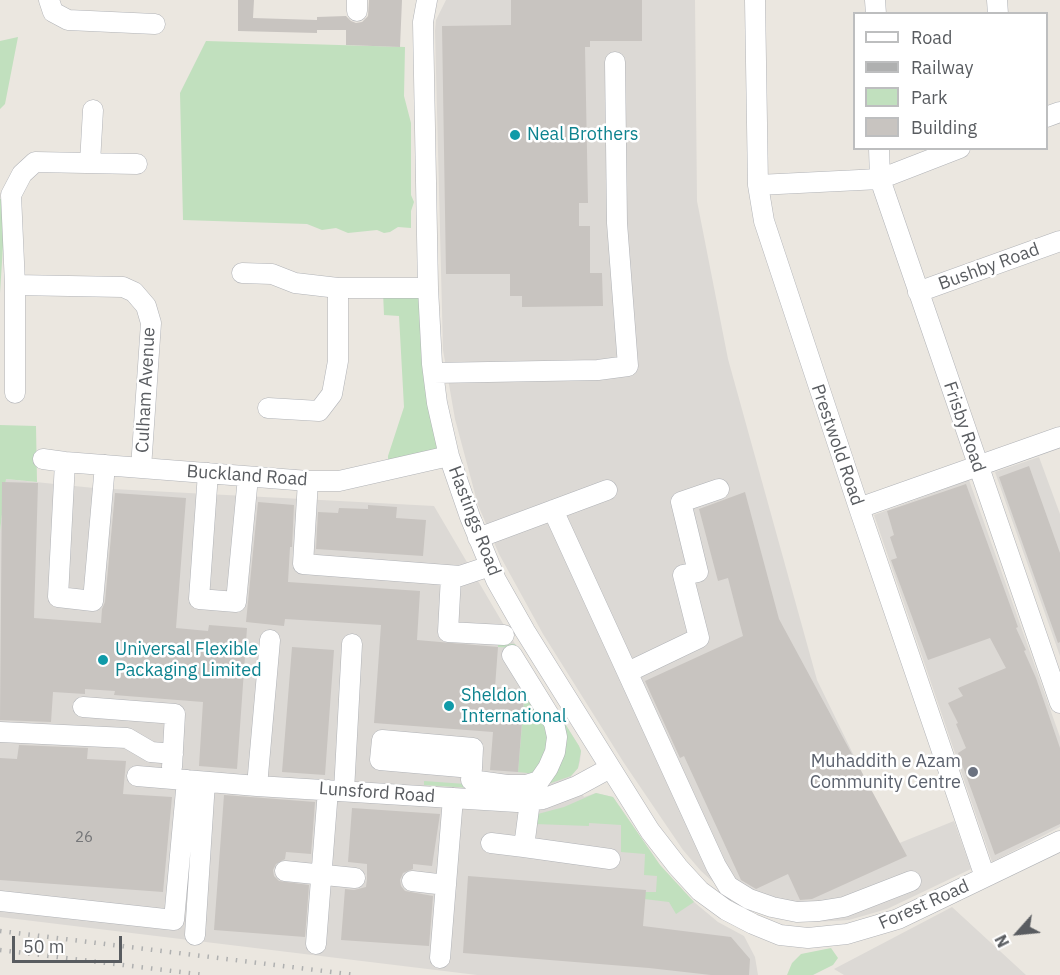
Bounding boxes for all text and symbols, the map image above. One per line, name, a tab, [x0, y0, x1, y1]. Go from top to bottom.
legend	[853, 12, 1048, 150]
text: Road	[911, 26, 952, 49]
text: Railway	[911, 56, 973, 79]
text: Park	[911, 86, 947, 109]
text: Building	[911, 116, 977, 139]
place label: Neal Brothers	[527, 124, 639, 146]
marker: Neal Brothers	[508, 128, 522, 142]
street label: Bushby Road	[936, 239, 1042, 295]
street label: Culham Avenue	[132, 326, 160, 454]
street label: Frisby Road	[938, 379, 990, 475]
street label: Prestwold Road	[806, 382, 868, 508]
street label: Buckland Road	[186, 461, 308, 491]
street label: Hastings Road	[443, 463, 505, 579]
place label: Universal Flexible Packaging Limited	[115, 639, 262, 682]
marker: Universal Flexible Packaging Limited	[96, 653, 110, 667]
place label: Sheldon International	[461, 685, 567, 728]
marker: Sheldon International	[442, 699, 456, 713]
place label: Muhaddith e Azam Community Centre	[810, 751, 961, 794]
marker: Muhaddith e Azam Community Centre	[966, 765, 980, 779]
street label: Lunsford Road	[318, 778, 436, 808]
house number: 26	[75, 829, 93, 847]
street label: Forest Road	[875, 875, 973, 935]
north arrow	[988, 903, 1048, 963]
scale bar	[15, 924, 124, 962]
text: N	[990, 931, 1014, 951]
text: 50 m	[23, 935, 65, 958]

